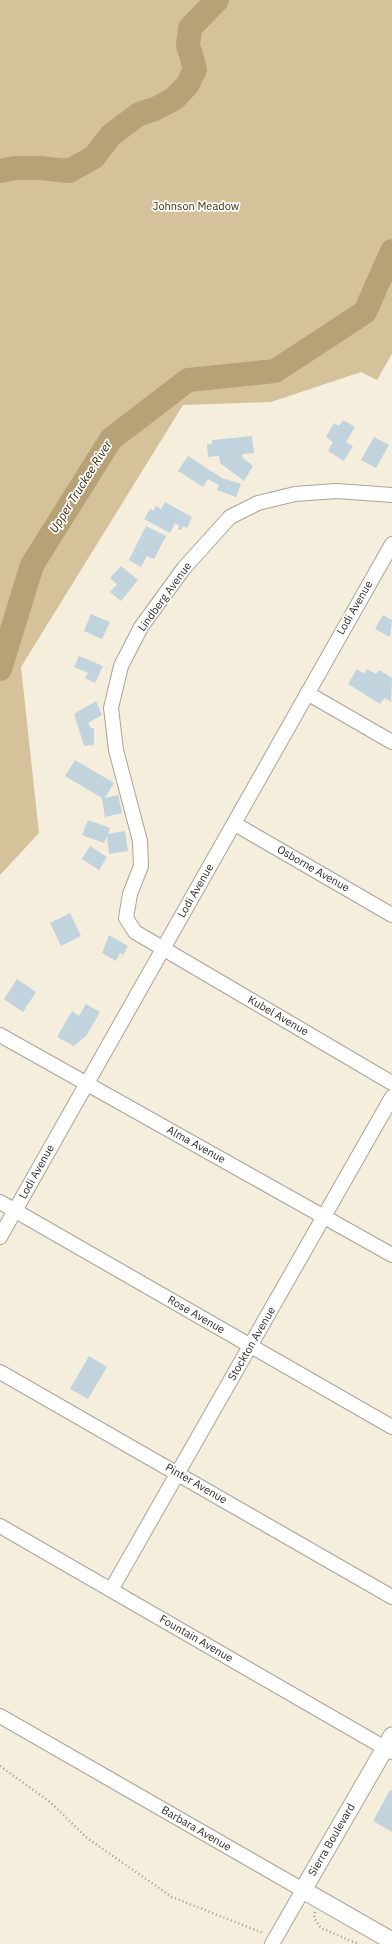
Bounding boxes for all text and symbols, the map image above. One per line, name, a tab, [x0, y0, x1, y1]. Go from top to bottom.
park label: Johnson Meadow	[153, 200, 239, 214]
water label: Upper Truckee River	[47, 438, 115, 536]
street label: Lindberg Avenue	[135, 560, 195, 634]
street label: Lodi Avenue	[334, 579, 376, 637]
street label: Osborne Avenue	[274, 843, 352, 895]
street label: Lodi Avenue	[175, 862, 217, 920]
street label: Kubel Avenue	[245, 993, 311, 1039]
street label: Alma Avenue	[164, 1124, 228, 1166]
street label: Lodi Avenue	[17, 1143, 57, 1201]
street label: Rose Avenue	[165, 1293, 227, 1337]
street label: Stockton Avenue	[225, 1305, 279, 1383]
street label: Pinter Avenue	[163, 1461, 229, 1507]
street label: Fountain Avenue	[157, 1613, 235, 1665]
street label: Sierra Boulevard	[306, 1801, 358, 1879]
street label: Barbara Avenue	[159, 1804, 233, 1854]

